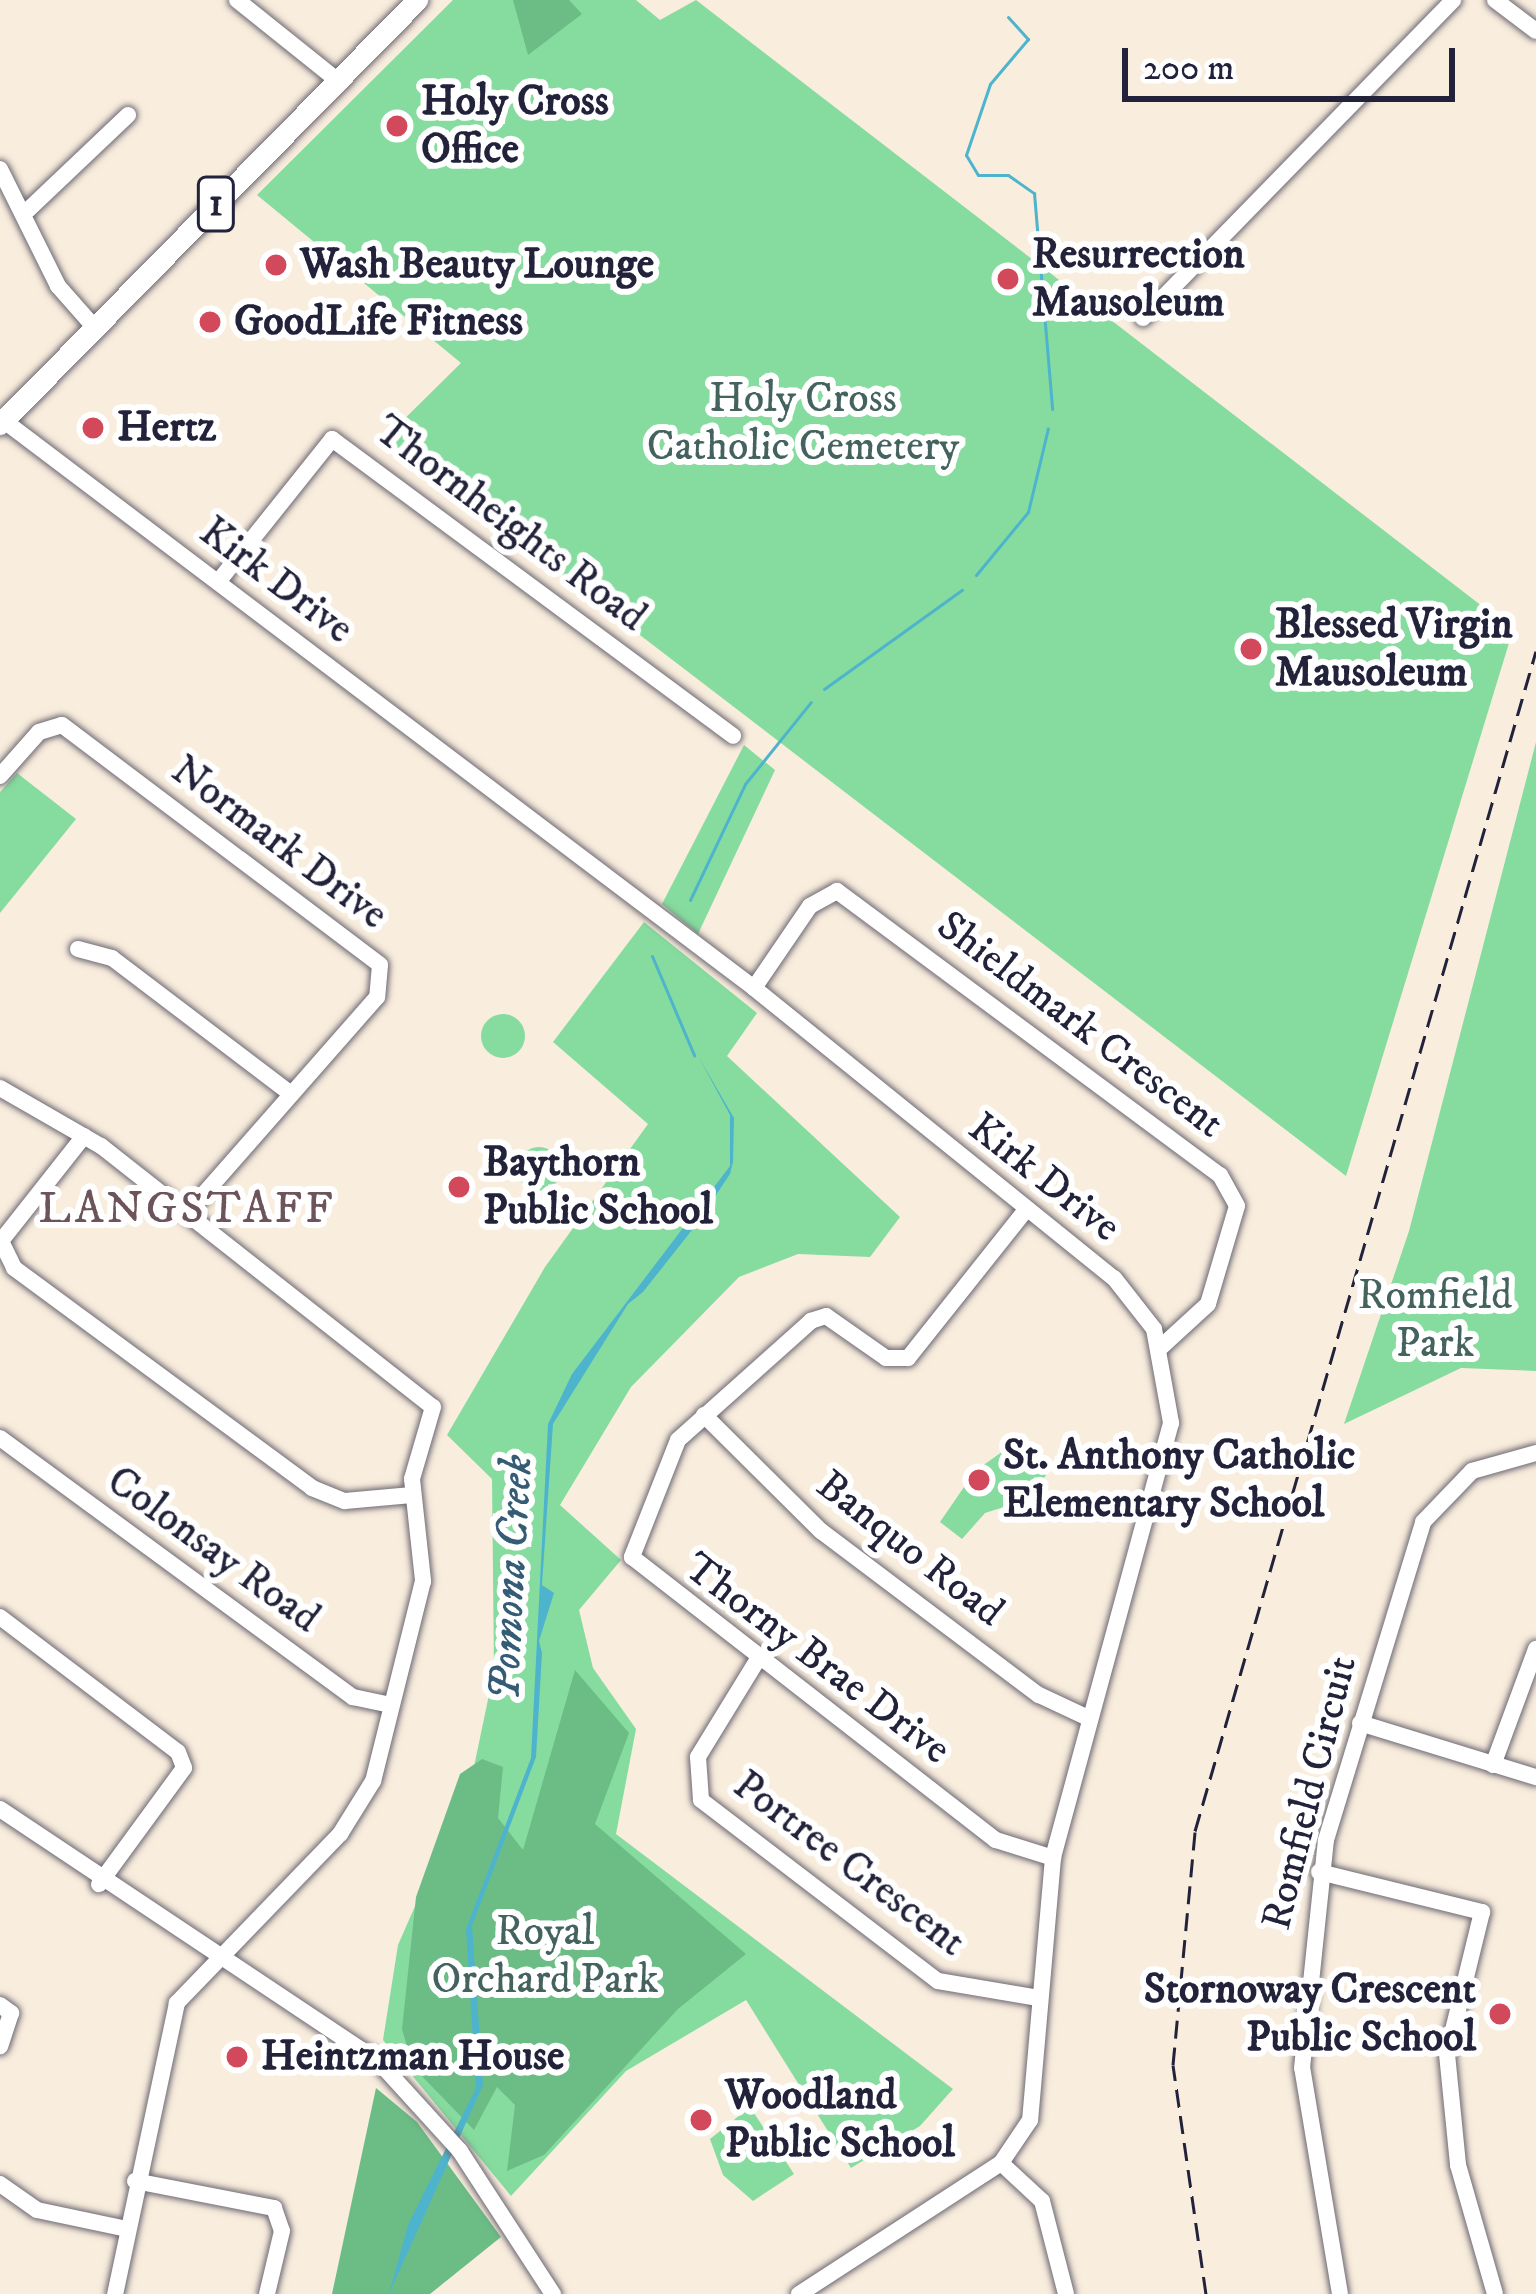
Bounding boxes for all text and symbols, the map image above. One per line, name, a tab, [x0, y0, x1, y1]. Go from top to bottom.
scale bar	[1128, 24, 1461, 98]
text: 200 m	[1143, 46, 1234, 91]
place label: Holy Cross Office	[421, 77, 609, 176]
marker: Holy Cross Office	[384, 113, 410, 139]
road number: 1	[195, 171, 237, 237]
place label: Resurrection Mausoleum	[1032, 230, 1245, 328]
place label: Wash Beauty Lounge	[300, 240, 654, 290]
marker: Wash Beauty Lounge	[263, 252, 289, 278]
marker: Resurrection Mausoleum	[995, 266, 1021, 292]
place label: GoodLife Fitness	[234, 297, 523, 347]
marker: GoodLife Fitness	[197, 309, 223, 335]
park label: Holy Cross Catholic Cemetery	[647, 374, 959, 472]
place label: Hertz	[117, 403, 216, 453]
street label: Thornheights Road	[364, 405, 656, 643]
marker: Hertz	[80, 415, 106, 441]
street label: Kirk Drive	[189, 507, 363, 655]
place label: Blessed Virgin Mausoleum	[1275, 600, 1513, 698]
marker: Blessed Virgin Mausoleum	[1238, 636, 1264, 662]
street label: Normark Drive	[161, 745, 397, 941]
street label: Shieldmark Crescent	[927, 901, 1233, 1149]
street label: Kirk Drive	[958, 1103, 1130, 1253]
place label: Baythorn Public School	[483, 1138, 713, 1236]
marker: Baythorn Public School	[446, 1174, 472, 1200]
district label: LANGSTAFF	[39, 1183, 335, 1237]
park label: Romfield Park	[1358, 1271, 1512, 1370]
place label: St. Anthony Catholic Elementary School	[1003, 1431, 1355, 1530]
water label: Pomona Creek	[479, 1454, 545, 1702]
street label: Colonsay Road	[97, 1456, 329, 1644]
street label: Banquo Road	[806, 1460, 1014, 1638]
marker: St. Anthony Catholic Elementary School	[966, 1467, 992, 1493]
street label: Thorny Brae Drive	[674, 1543, 960, 1775]
street label: Romfield Circuit	[1252, 1651, 1368, 1935]
street label: Portree Crescent	[723, 1760, 975, 1968]
park label: Royal Orchard Park	[431, 1907, 659, 2006]
place label: Stornoway Crescent Public School	[1144, 1965, 1476, 2064]
marker: Stornoway Crescent Public School	[1487, 2001, 1513, 2027]
place label: Heintzman House	[261, 2032, 564, 2082]
marker: Heintzman House	[224, 2044, 250, 2070]
place label: Woodland Public School	[725, 2071, 955, 2170]
marker: Woodland Public School	[688, 2107, 714, 2133]

